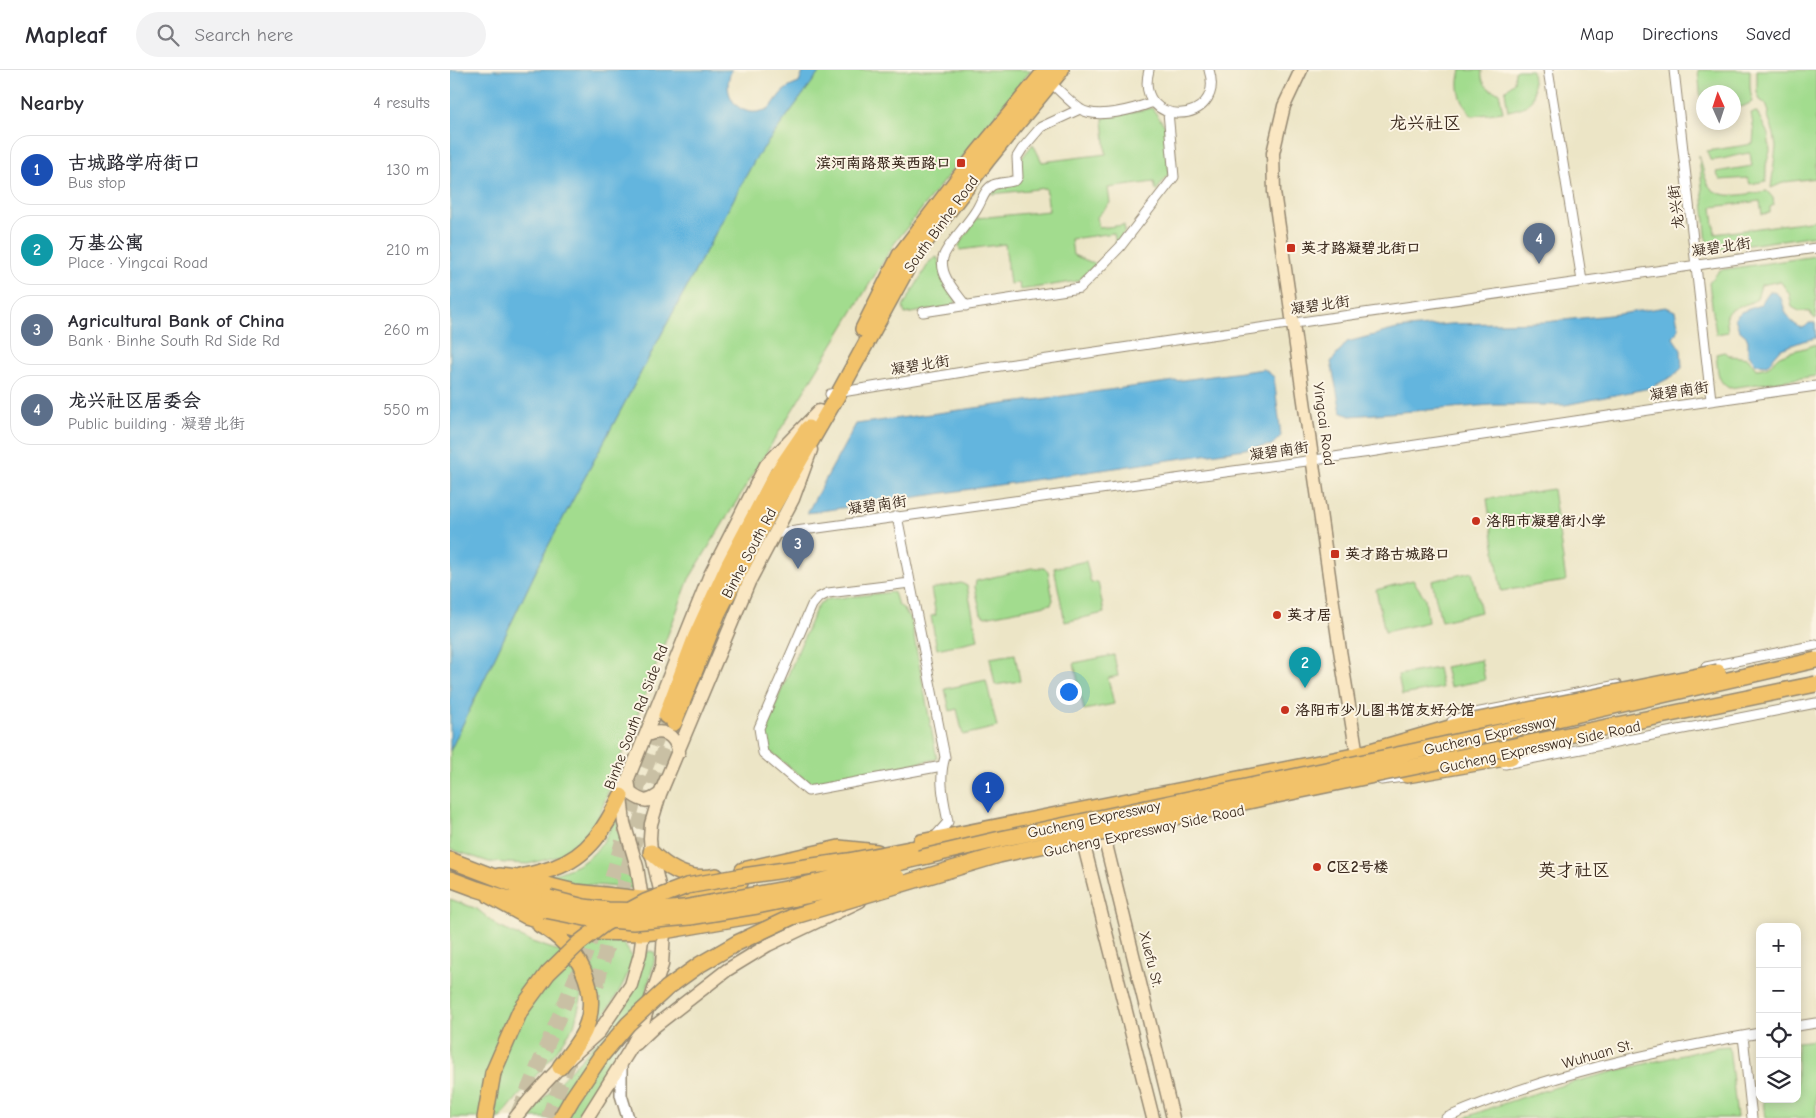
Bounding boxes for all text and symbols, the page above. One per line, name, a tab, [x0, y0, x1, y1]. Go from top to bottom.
search box	[136, 12, 486, 57]
text: Mapleaf	[25, 21, 106, 49]
icon: search	[154, 21, 182, 49]
text: Search here	[194, 24, 293, 46]
text: Map	[1580, 24, 1614, 45]
text: Directions	[1642, 24, 1718, 45]
text: Saved	[1746, 24, 1791, 45]
north arrow	[1696, 85, 1741, 130]
text: Nearby	[20, 91, 84, 115]
text: 4 results	[373, 94, 430, 112]
district label: 龙兴社区	[1389, 113, 1461, 134]
text: 古城路学府街口	[68, 152, 201, 174]
place label: 滨河南路聚英西路口	[816, 154, 951, 172]
marker: 滨河南路聚英西路口	[955, 157, 967, 169]
text: 1	[34, 161, 40, 179]
text: 130 m	[386, 161, 429, 179]
street label: South Binhe Road	[900, 172, 982, 276]
text: Bus stop	[68, 174, 126, 192]
street label: 龙兴街	[1664, 184, 1688, 230]
pin: 4	[1523, 223, 1555, 264]
text: 万基公寓	[68, 232, 144, 254]
street label: 凝碧北街	[1690, 234, 1752, 260]
place label: 英才路凝碧北街口	[1301, 239, 1421, 257]
text: 2	[33, 241, 41, 259]
text: 210 m	[386, 241, 429, 259]
marker: 英才路凝碧北街口	[1285, 242, 1297, 254]
text: Place · Yingcai Road	[68, 254, 208, 272]
street label: 凝碧北街	[1289, 292, 1351, 318]
text: Agricultural Bank of China	[68, 310, 285, 332]
text: 3	[33, 321, 41, 339]
text: 260 m	[384, 321, 429, 339]
text: Bank · Binhe South Rd Side Rd	[68, 332, 280, 350]
street label: 凝碧北街	[889, 351, 951, 379]
street label: 凝碧南街	[1648, 378, 1710, 404]
street label: Yingcai Road	[1309, 381, 1339, 467]
text: 龙兴社区居委会	[68, 390, 201, 412]
text: 4	[33, 401, 41, 419]
text: 550 m	[383, 401, 429, 419]
text: Public building · 凝碧北街	[68, 415, 245, 433]
street label: 凝碧南街	[1248, 438, 1310, 464]
street label: 凝碧南街	[846, 492, 908, 518]
street label: Binhe South Rd	[718, 505, 780, 601]
place label: 洛阳市凝碧街小学	[1486, 512, 1606, 530]
marker: 洛阳市凝碧街小学	[1470, 515, 1482, 527]
pin: 3	[782, 528, 814, 569]
place label: 英才路古城路口	[1345, 545, 1450, 563]
marker: 英才路古城路口	[1329, 548, 1341, 560]
place label: 英才居	[1287, 606, 1332, 624]
marker: 英才居	[1271, 609, 1283, 621]
street label: Binhe South Rd Side Rd	[600, 642, 672, 792]
pin: 2	[1289, 647, 1321, 688]
your location	[1056, 679, 1082, 705]
place label: 洛阳市少儿图书馆友好分馆	[1295, 701, 1475, 719]
marker: 洛阳市少儿图书馆友好分馆	[1279, 704, 1291, 716]
street label: Gucheng Expressway	[1422, 711, 1558, 759]
street label: Gucheng Expressway Side Road	[1438, 717, 1642, 777]
pin: 1	[972, 772, 1004, 813]
street label: Gucheng Expressway	[1026, 796, 1162, 842]
street label: Gucheng Expressway Side Road	[1042, 801, 1246, 861]
place label: C区2号楼	[1327, 858, 1389, 876]
district label: 英才社区	[1538, 860, 1610, 881]
marker: C区2号楼	[1311, 861, 1323, 873]
map controls	[1756, 923, 1801, 1103]
button: +	[1756, 923, 1801, 968]
street label: Xuefu St.	[1135, 929, 1167, 989]
button: −	[1756, 968, 1801, 1013]
button: locate	[1756, 1013, 1801, 1058]
street label: Wuhuan St.	[1560, 1035, 1634, 1073]
button: layers	[1756, 1058, 1801, 1103]

